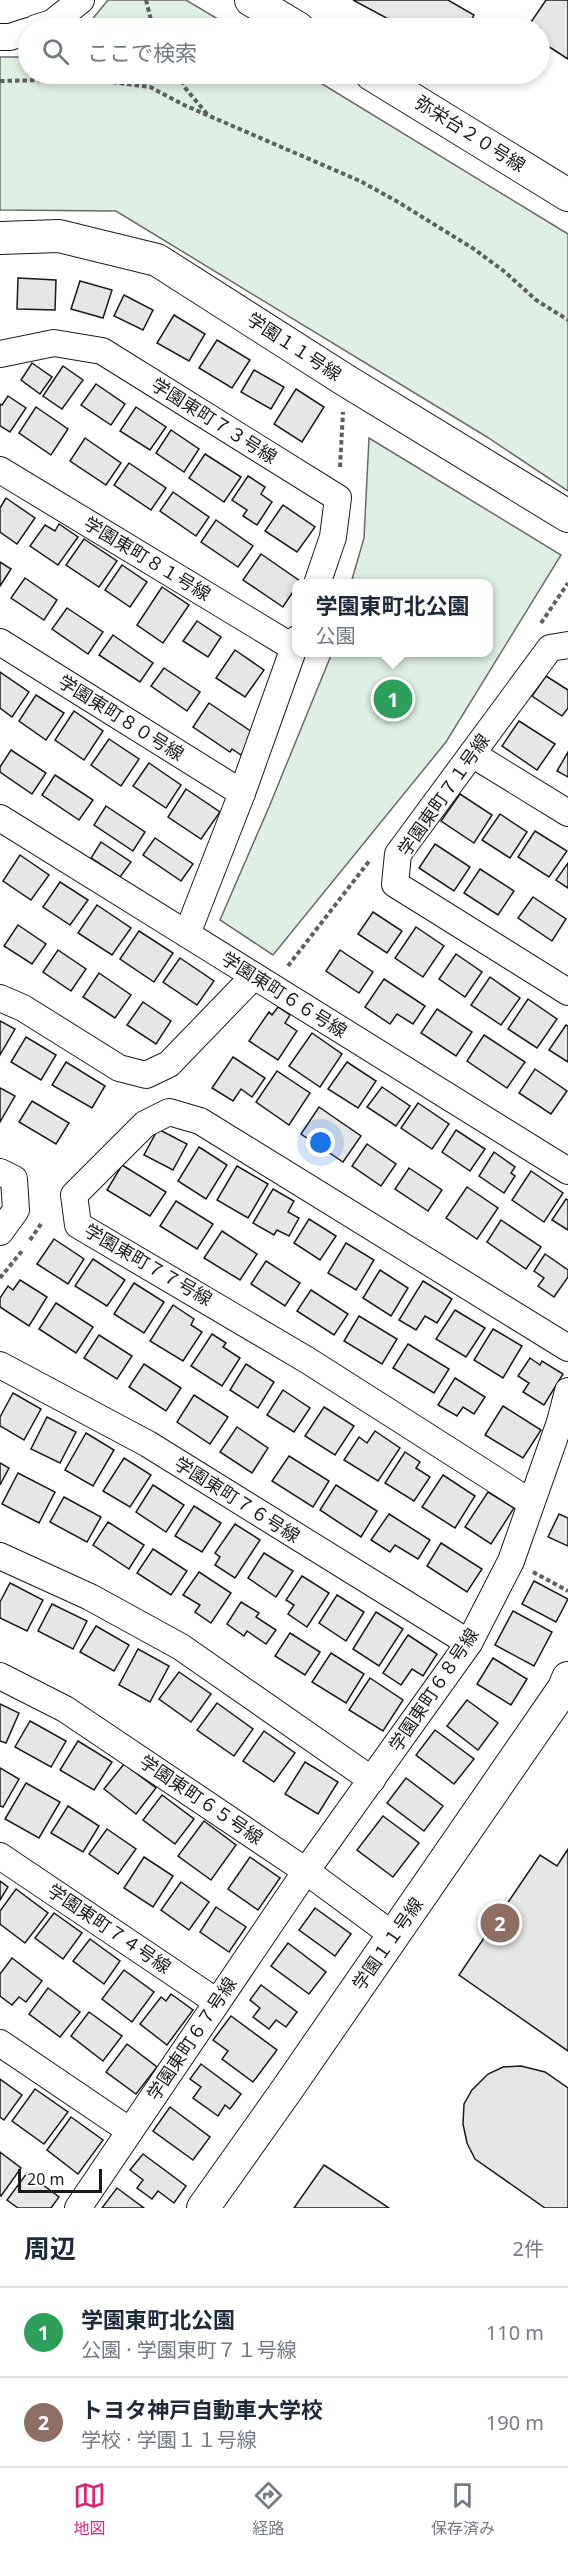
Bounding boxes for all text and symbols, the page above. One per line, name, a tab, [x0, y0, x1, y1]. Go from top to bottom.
search box	[18, 18, 550, 84]
icon: search	[39, 35, 72, 68]
text: ここで検索	[87, 37, 197, 67]
street label: 弥栄台２０号線	[411, 90, 530, 177]
street label: 学園１１号線	[243, 307, 346, 386]
street label: 学園東町７３号線	[147, 372, 282, 468]
street label: 学園東町８１号線	[80, 511, 215, 606]
popup	[292, 579, 493, 657]
text: 学園東町北公園	[315, 590, 470, 620]
text: 公園	[315, 622, 355, 649]
street label: 学園東町８０号線	[54, 669, 189, 765]
pin: 1	[374, 676, 412, 722]
street label: 学園東町７１号線	[392, 729, 494, 860]
street label: 学園東町６６号線	[217, 946, 352, 1042]
your location	[306, 1128, 335, 1157]
street label: 学園東町７７号線	[80, 1218, 217, 1311]
street label: 学園東町７６号線	[170, 1451, 305, 1547]
street label: 学園東町６８号線	[383, 1623, 483, 1756]
street label: 学園東町６５号線	[135, 1749, 268, 1849]
street label: 学園東町７４号線	[43, 1878, 176, 1978]
street label: 学園１１号線	[346, 1892, 428, 1995]
pin: 2	[480, 1900, 520, 1946]
street label: 学園東町６７号線	[141, 1972, 241, 2105]
scale bar	[18, 2166, 102, 2194]
text: 20 m	[27, 2168, 64, 2190]
text: 周辺	[24, 2230, 76, 2266]
text: 2件	[513, 2235, 544, 2262]
text: 学園東町北公園	[81, 2304, 235, 2334]
text: 1	[38, 2319, 49, 2346]
text: 110 m	[486, 2319, 544, 2346]
text: 公園 · 学園東町７１号線	[81, 2336, 297, 2363]
text: トヨタ神戸自動車大学校	[81, 2394, 323, 2424]
text: 2	[38, 2409, 49, 2436]
text: 190 m	[486, 2409, 544, 2436]
text: 学校 · 学園１１号線	[81, 2426, 257, 2453]
tab: 地図	[73, 2479, 106, 2539]
tab: 経路	[252, 2479, 285, 2539]
tab: 保存済み	[431, 2479, 495, 2539]

